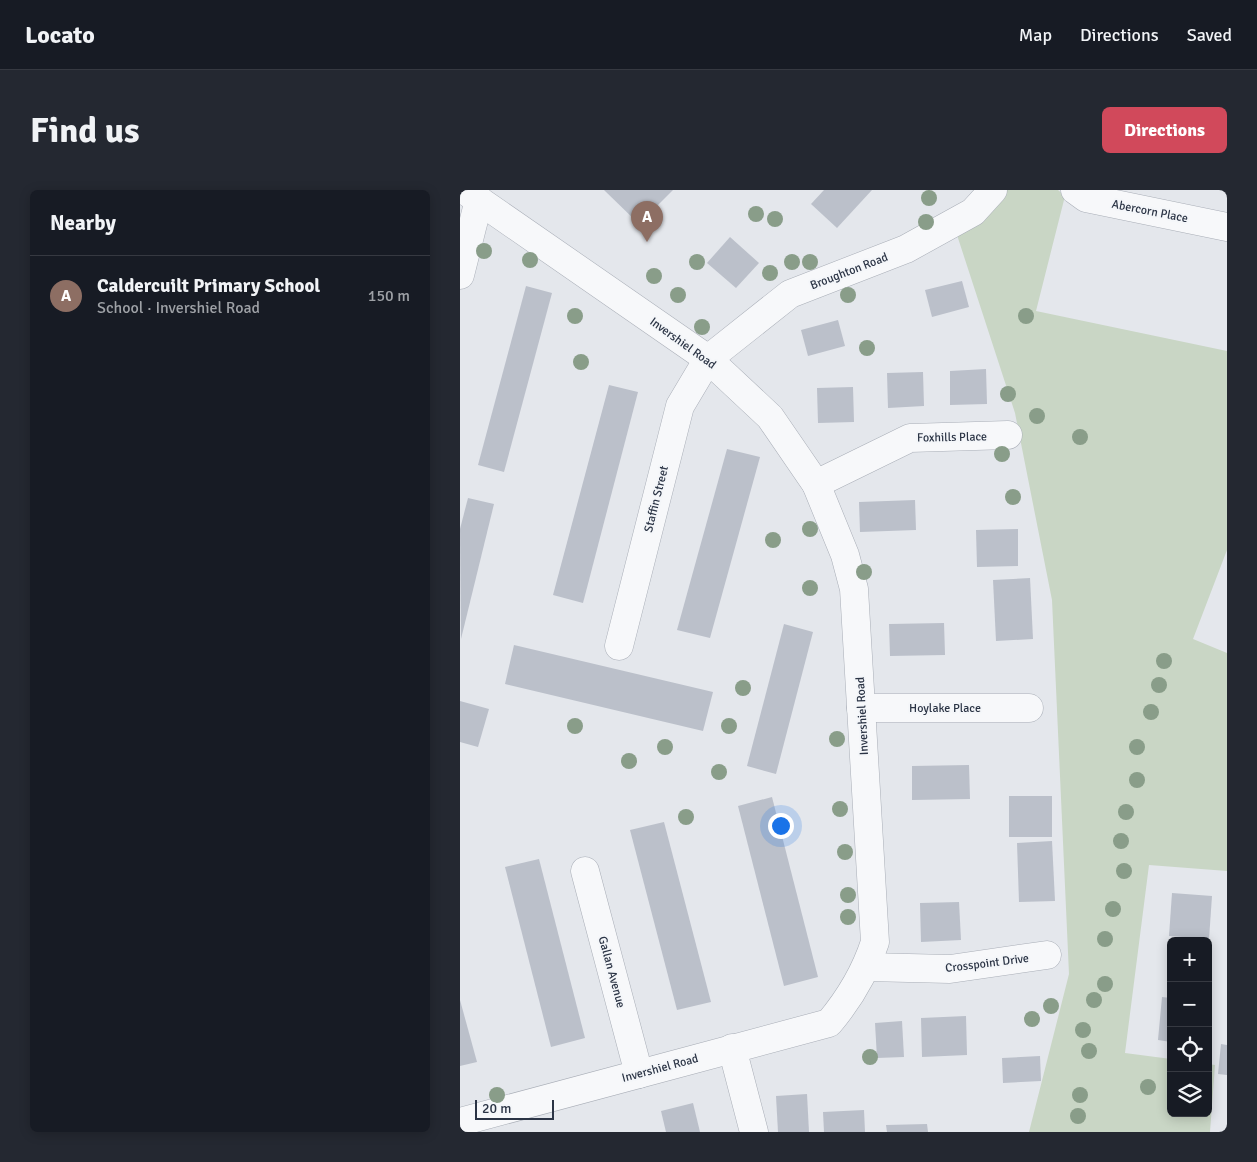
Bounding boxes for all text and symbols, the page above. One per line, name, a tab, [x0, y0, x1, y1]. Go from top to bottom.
text: Locato	[25, 20, 95, 50]
text: Map	[1019, 24, 1052, 46]
text: Directions	[1080, 24, 1159, 46]
text: Saved	[1187, 24, 1232, 46]
button: Directions	[1102, 107, 1227, 153]
text: Find us	[30, 109, 140, 152]
street label: Abercorn Place	[1111, 197, 1189, 226]
pin: A	[631, 201, 663, 242]
text: Nearby	[50, 210, 116, 236]
street label: Broughton Road	[808, 250, 890, 293]
text: Caldercuilt Primary School	[97, 274, 320, 298]
text: A	[61, 286, 71, 306]
text: 150 m	[368, 286, 410, 306]
text: School · Invershiel Road	[97, 298, 260, 318]
street label: Invershiel Road	[647, 314, 719, 373]
street label: Foxhills Place	[917, 429, 987, 446]
street label: Staffin Street	[641, 464, 672, 534]
street label: Invershiel Road	[853, 676, 872, 756]
street label: Hoylake Place	[909, 701, 981, 716]
your location	[768, 813, 794, 839]
street label: Gallan Avenue	[595, 935, 628, 1010]
map controls	[1167, 937, 1212, 1117]
button: +	[1167, 937, 1212, 982]
street label: Crosspoint Drive	[944, 951, 1030, 976]
button: −	[1167, 982, 1212, 1027]
button: locate	[1167, 1027, 1212, 1072]
street label: Invershiel Road	[620, 1051, 700, 1086]
button: layers	[1167, 1072, 1212, 1117]
scale bar	[475, 1097, 554, 1120]
text: 20 m	[482, 1100, 511, 1117]

